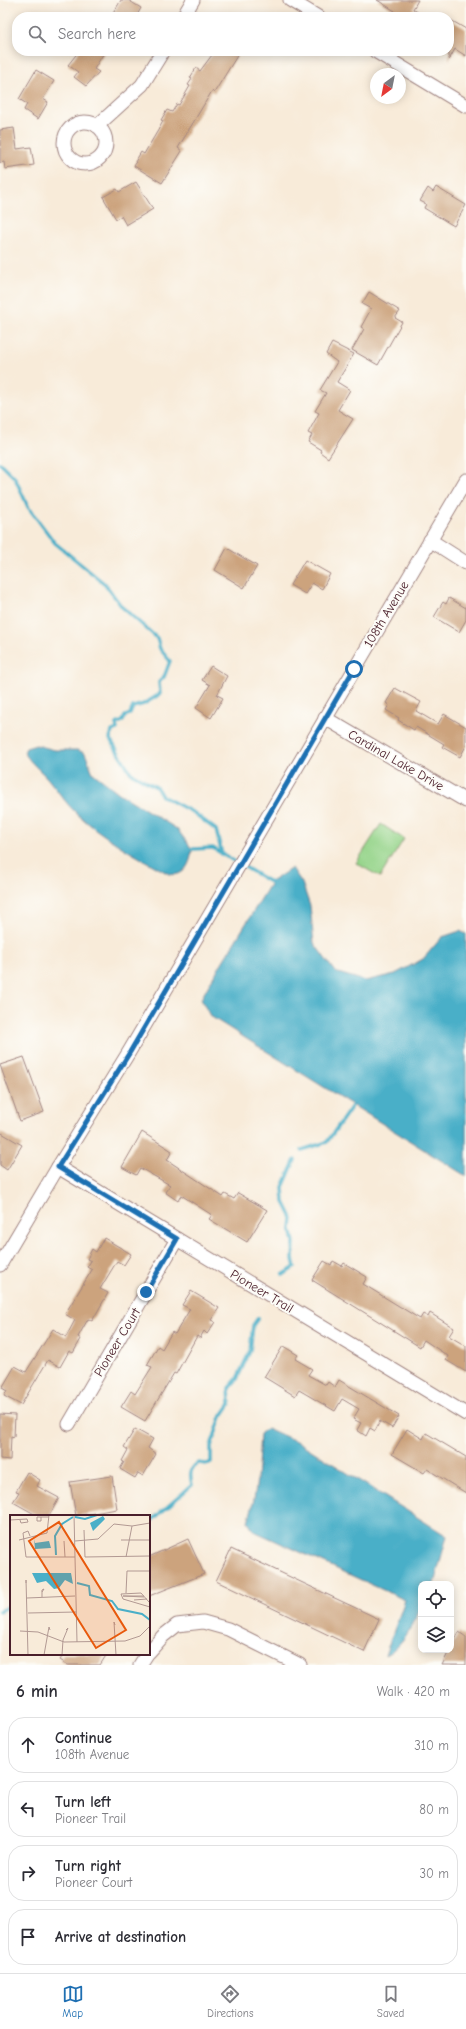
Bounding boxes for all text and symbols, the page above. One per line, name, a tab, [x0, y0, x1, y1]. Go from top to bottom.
search box	[12, 12, 454, 56]
icon: search	[26, 23, 48, 45]
text: Search here	[58, 25, 136, 43]
north arrow	[370, 68, 406, 104]
street label: 108th Avenue	[360, 578, 412, 650]
route start	[345, 660, 363, 678]
street label: Cardinal Lake Drive	[345, 726, 447, 794]
street label: Pioneer Trail	[228, 1266, 296, 1316]
route end	[137, 1283, 155, 1301]
street label: Pioneer Court	[91, 1304, 144, 1379]
inset map	[10, 1515, 150, 1655]
map controls	[418, 1581, 454, 1653]
button: locate	[418, 1581, 454, 1617]
button: layers	[418, 1617, 454, 1653]
text: 6 min	[16, 1682, 58, 1701]
text: Walk · 420 m	[377, 1684, 450, 1699]
text: Continue	[55, 1729, 112, 1747]
icon: ahead	[17, 1734, 39, 1756]
text: 310 m	[414, 1738, 449, 1753]
text: 108th Avenue	[55, 1747, 129, 1762]
text: Turn left	[55, 1793, 111, 1811]
icon: left	[17, 1798, 39, 1820]
text: 80 m	[419, 1802, 449, 1817]
text: Pioneer Trail	[55, 1811, 126, 1826]
text: Turn right	[55, 1857, 121, 1875]
icon: right	[17, 1862, 39, 1884]
text: 30 m	[419, 1866, 449, 1881]
text: Pioneer Court	[55, 1875, 132, 1890]
icon: arrive	[17, 1926, 39, 1948]
text: Arrive at destination	[55, 1928, 186, 1946]
tab: Map	[62, 1983, 84, 2020]
tab: Directions	[207, 1983, 254, 2020]
tab: Saved	[377, 1983, 404, 2020]

